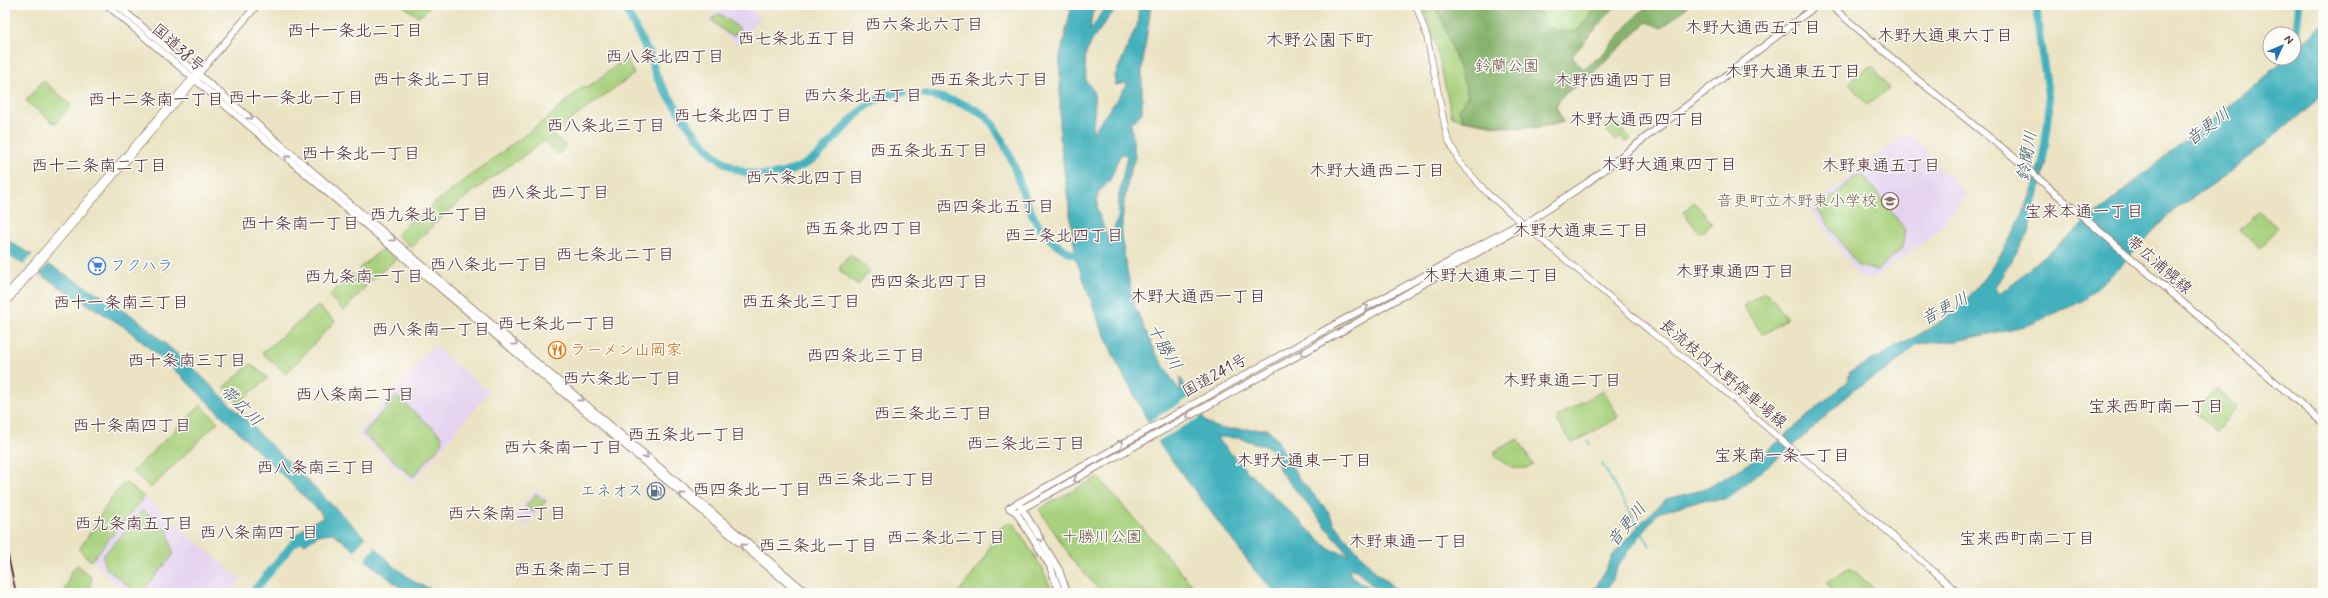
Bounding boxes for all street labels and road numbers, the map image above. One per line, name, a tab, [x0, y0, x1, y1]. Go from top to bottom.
street label: 国道38号	[147, 19, 209, 77]
street label: 帯広浦幌線	[2122, 231, 2196, 299]
street label: 長流枝内木野停車場線	[1655, 315, 1791, 433]
street label: 国道241号	[1179, 349, 1251, 403]

